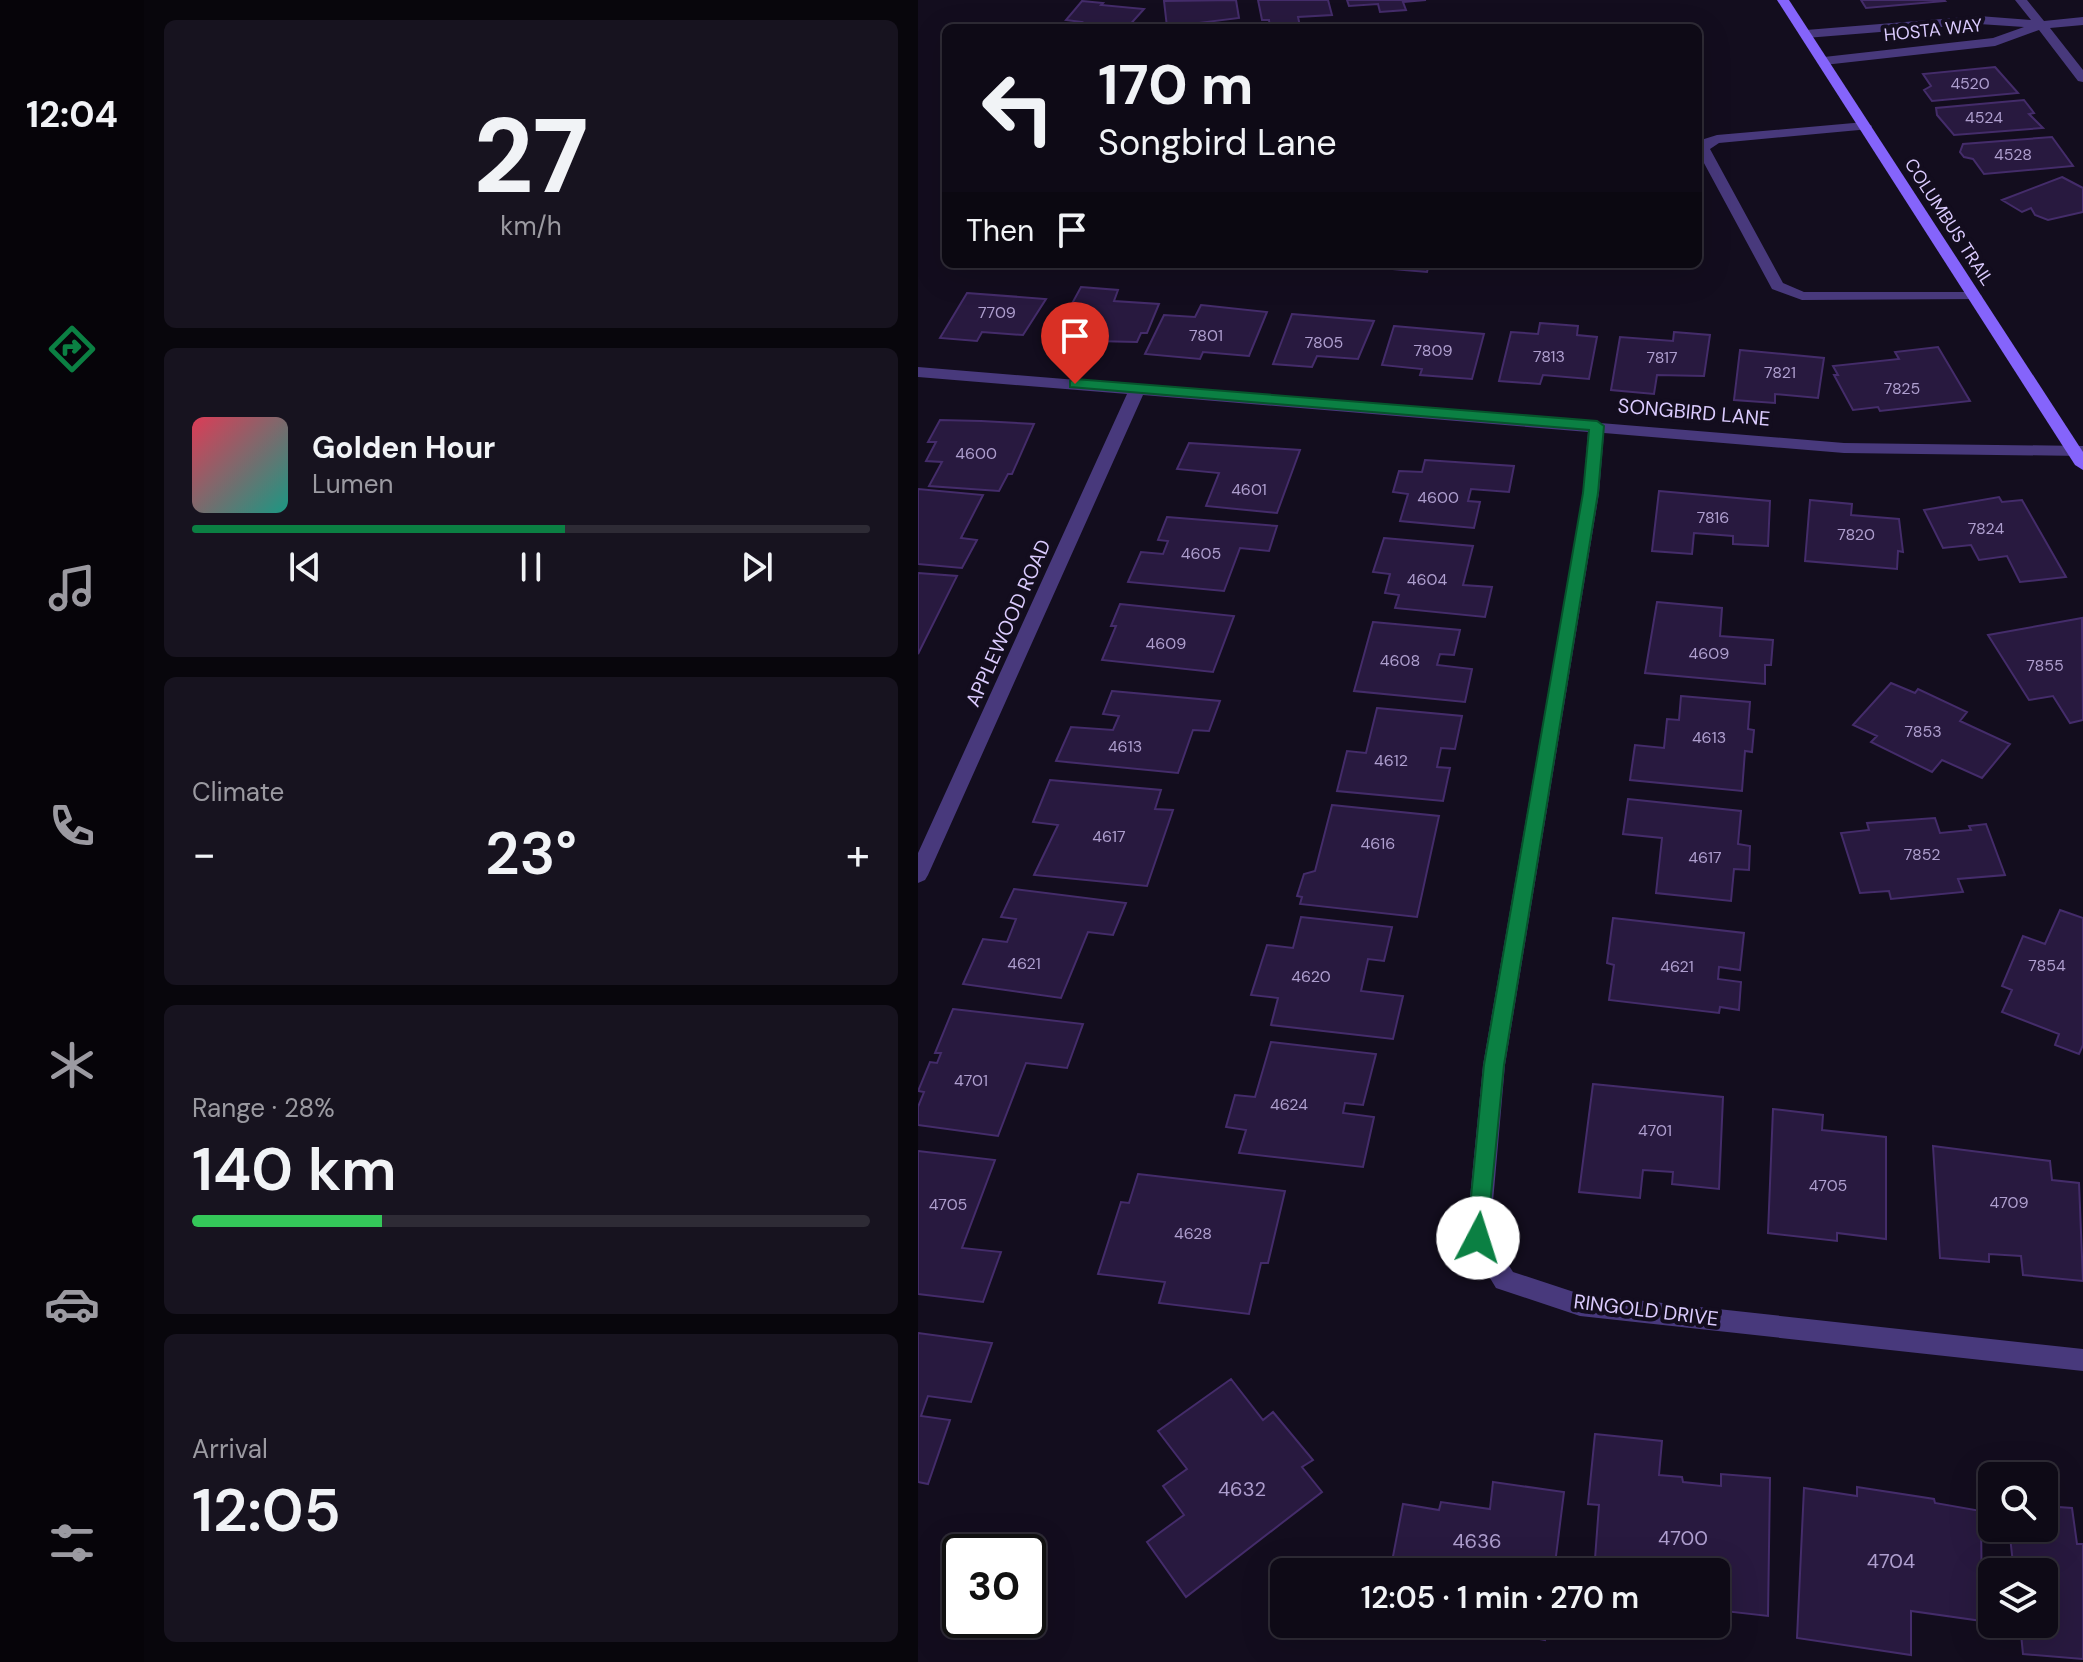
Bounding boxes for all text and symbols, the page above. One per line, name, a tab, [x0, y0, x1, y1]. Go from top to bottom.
street label: HOSTA WAY	[1883, 13, 1984, 47]
text: 170 m	[1098, 48, 1253, 121]
icon: left	[966, 56, 1070, 160]
house number: 4520	[1950, 73, 1990, 94]
text: 27	[473, 89, 589, 224]
text: 12:04	[26, 91, 118, 138]
house number: 4524	[1965, 107, 2003, 128]
text: Songbird Lane	[1098, 119, 1337, 166]
house number: 4528	[1994, 144, 2032, 165]
street label: COLUMBUS TRAIL	[1899, 154, 1999, 290]
icon: arrive	[1050, 208, 1094, 252]
text: km/h	[500, 209, 562, 243]
text: Then	[966, 211, 1034, 250]
house number: 7709	[978, 302, 1016, 323]
pin	[1041, 302, 1109, 384]
icon: arrive	[1053, 314, 1097, 358]
icon: directions	[44, 321, 100, 377]
house number: 7801	[1189, 325, 1223, 346]
house number: 7805	[1305, 332, 1343, 353]
house number: 7809	[1414, 340, 1453, 361]
house number: 7813	[1533, 346, 1565, 367]
house number: 7817	[1646, 347, 1678, 368]
house number: 7821	[1764, 362, 1796, 383]
house number: 7825	[1884, 378, 1920, 399]
street label: SONGBIRD LANE	[1617, 392, 1771, 432]
text: Golden Hour	[312, 428, 495, 467]
house number: 4600	[955, 443, 997, 464]
text: Lumen	[312, 467, 393, 501]
house number: 4601	[1231, 479, 1267, 500]
house number: 4600	[1417, 487, 1459, 508]
house number: 7816	[1697, 507, 1729, 528]
house number: 7824	[1968, 518, 2004, 539]
house number: 7820	[1837, 524, 1875, 545]
street label: APPLEWOOD ROAD	[959, 535, 1057, 711]
house number: 4605	[1181, 543, 1221, 564]
icon: previous	[283, 545, 327, 589]
icon: pause	[509, 545, 553, 589]
icon: next	[735, 545, 779, 589]
icon: music	[44, 560, 100, 616]
house number: 4604	[1407, 569, 1447, 590]
house number: 4609	[1146, 633, 1186, 654]
house number: 4609	[1689, 643, 1729, 664]
house number: 4608	[1380, 650, 1420, 671]
house number: 7855	[2026, 655, 2064, 676]
house number: 7853	[1904, 721, 1942, 742]
house number: 4613	[1692, 727, 1726, 748]
house number: 4613	[1108, 736, 1142, 757]
house number: 4612	[1374, 750, 1408, 771]
text: Climate	[192, 775, 284, 809]
icon: phone	[44, 798, 100, 854]
text: 23°	[485, 814, 577, 893]
text: −	[192, 825, 216, 883]
text: +	[846, 825, 870, 883]
house number: 4617	[1092, 826, 1126, 847]
house number: 4616	[1361, 833, 1395, 854]
house number: 7852	[1904, 844, 1940, 865]
house number: 4617	[1688, 847, 1722, 868]
house number: 4621	[1007, 953, 1041, 974]
house number: 7854	[2028, 955, 2066, 976]
house number: 4621	[1660, 956, 1694, 977]
house number: 4620	[1291, 966, 1331, 987]
icon: climate	[44, 1037, 100, 1093]
house number: 4701	[954, 1070, 988, 1091]
text: Range · 28%	[192, 1091, 335, 1125]
house number: 4624	[1270, 1094, 1308, 1115]
house number: 4701	[1638, 1120, 1672, 1141]
text: 140 km	[192, 1130, 397, 1209]
house number: 4705	[1809, 1175, 1847, 1196]
house number: 4709	[1989, 1192, 2029, 1213]
house number: 4705	[929, 1194, 967, 1215]
position arrow	[1436, 1196, 1520, 1280]
house number: 4628	[1174, 1223, 1212, 1244]
icon: car	[44, 1276, 100, 1332]
street label: RINGOLD DRIVE	[1572, 1288, 1720, 1332]
text: Arrival	[192, 1432, 268, 1466]
map controls	[1978, 1462, 2058, 1638]
button: search	[1978, 1462, 2058, 1542]
text: 12:05	[192, 1471, 341, 1550]
house number: 4632	[1218, 1476, 1266, 1502]
icon: filters	[44, 1515, 100, 1571]
house number: 4700	[1658, 1525, 1708, 1551]
house number: 4636	[1452, 1528, 1502, 1554]
speed limit sign: 30	[942, 1534, 1046, 1638]
house number: 4704	[1867, 1548, 1915, 1574]
button: layers	[1978, 1558, 2058, 1638]
text: 12:05 · 1 min · 270 m	[1361, 1578, 1639, 1617]

